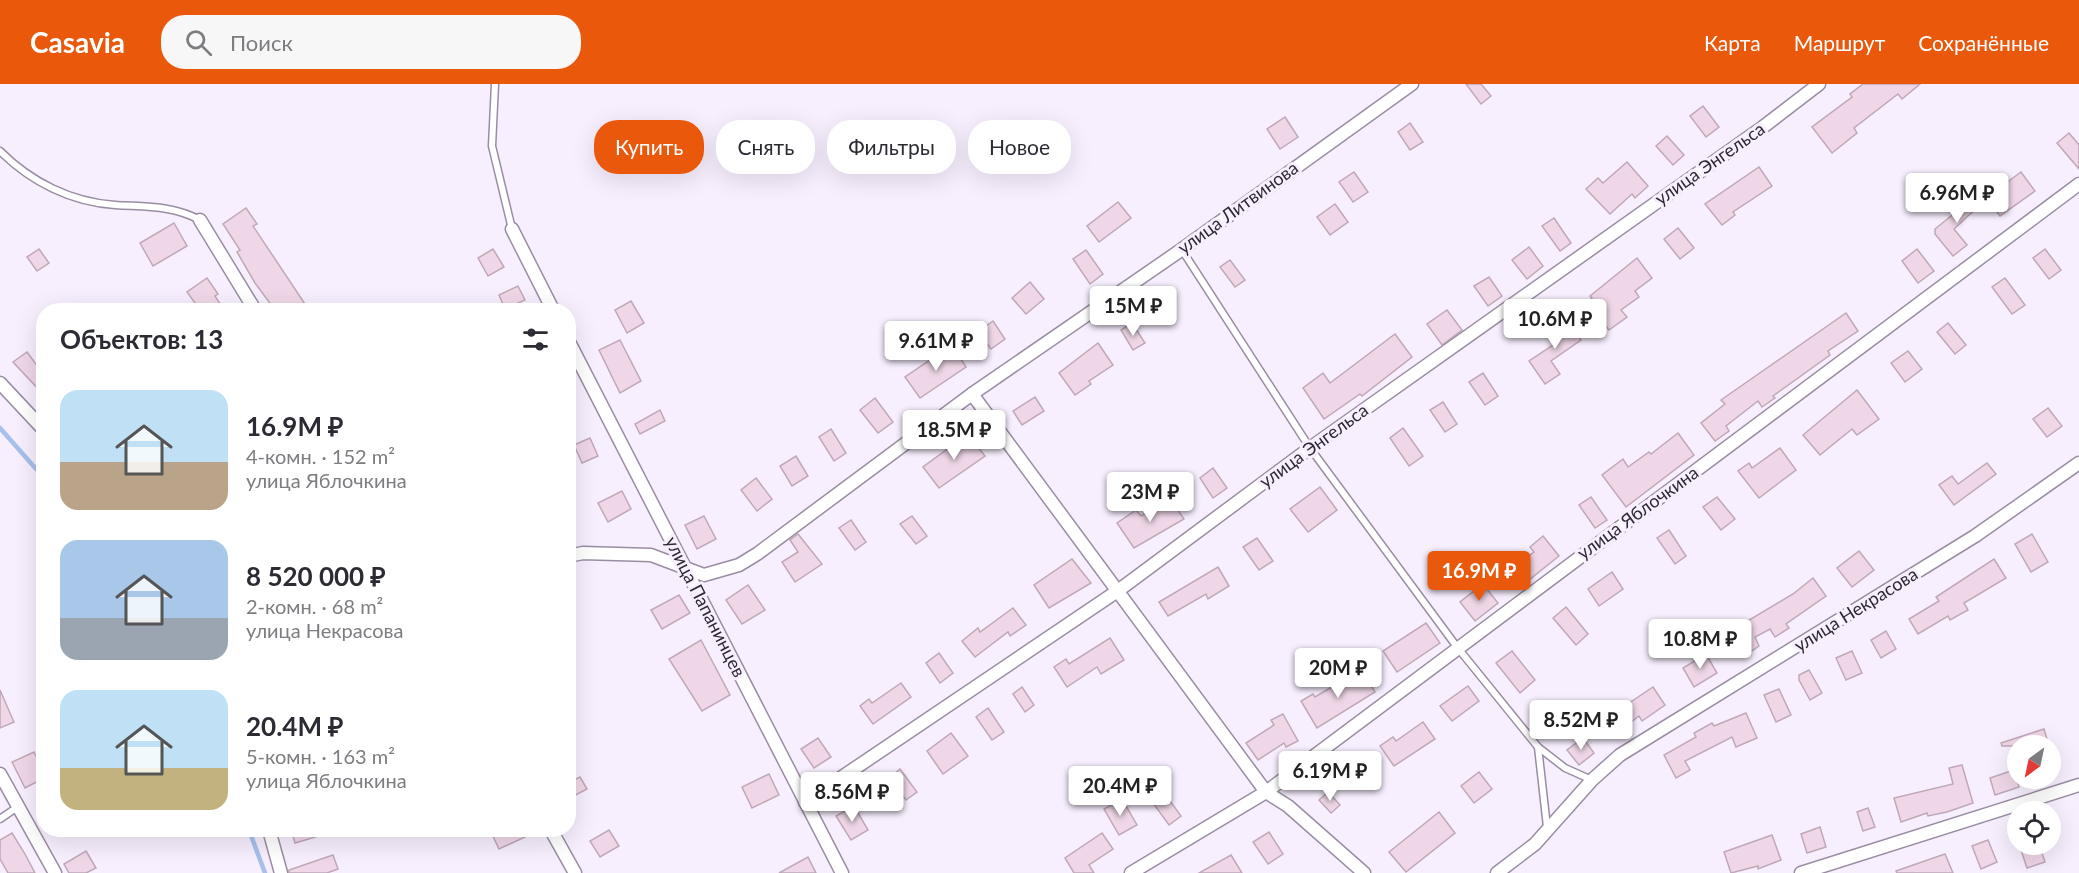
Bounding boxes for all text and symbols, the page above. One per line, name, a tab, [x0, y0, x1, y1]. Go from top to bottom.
search box	[161, 15, 581, 69]
text: Casavia	[30, 25, 125, 59]
icon: search	[182, 26, 215, 59]
text: Поиск	[230, 29, 293, 56]
text: Карта	[1704, 30, 1761, 55]
text: Маршрут	[1794, 30, 1885, 55]
text: Сохранённые	[1918, 30, 2049, 55]
street label: улица Энгельса	[1650, 117, 1769, 209]
chip: Купить	[594, 120, 704, 174]
chip: Снять	[716, 120, 815, 174]
chip: Фильтры	[827, 120, 956, 174]
chip: Новое	[968, 120, 1071, 174]
street label: улица Литвинова	[1173, 156, 1302, 258]
pin: 6.96M ₽	[1902, 173, 2012, 224]
text: 6.96M ₽	[1920, 180, 1994, 204]
pin: 15M ₽	[1091, 286, 1175, 337]
text: 15M ₽	[1104, 293, 1162, 317]
pin: 10.6M ₽	[1500, 299, 1610, 350]
text: 10.6M ₽	[1518, 306, 1592, 330]
pin: 9.61M ₽	[881, 321, 991, 372]
text: Объектов: 13	[60, 323, 223, 355]
icon: filters	[519, 323, 552, 356]
text: 9.61M ₽	[899, 328, 973, 352]
street label: улица Энгельса	[1255, 398, 1372, 492]
text: 16.9M ₽	[246, 410, 343, 442]
pin: 18.5M ₽	[899, 410, 1009, 461]
icon: home	[108, 414, 180, 486]
text: 18.5M ₽	[917, 417, 991, 441]
text: 4-комн. · 152 m²	[246, 444, 395, 468]
street label: улица Яблочкина	[1572, 461, 1702, 564]
text: улица Яблочкина	[246, 468, 407, 492]
pin: 23M ₽	[1108, 472, 1192, 523]
text: 23M ₽	[1121, 479, 1179, 503]
street label: улица Папанинцев	[661, 533, 751, 680]
pin: 16.9M ₽	[1424, 551, 1534, 602]
text: 16.9M ₽	[1442, 558, 1516, 582]
text: 8 520 000 ₽	[246, 560, 386, 592]
street label: улица Некрасова	[1790, 562, 1921, 656]
icon: home	[108, 564, 180, 636]
text: 2-комн. · 68 m²	[246, 594, 383, 618]
text: улица Некрасова	[246, 618, 403, 642]
pin: 10.8M ₽	[1645, 619, 1755, 670]
text: 10.8M ₽	[1663, 626, 1737, 650]
pin: 20M ₽	[1296, 648, 1380, 699]
text: 20M ₽	[1309, 655, 1367, 679]
pin: 8.52M ₽	[1526, 700, 1636, 751]
text: 8.52M ₽	[1544, 707, 1618, 731]
text: 20.4M ₽	[246, 710, 343, 742]
icon: home	[108, 714, 180, 786]
north arrow	[2007, 735, 2061, 789]
map controls	[2007, 735, 2061, 855]
text: 5-комн. · 163 m²	[246, 744, 395, 768]
pin: 6.19M ₽	[1275, 751, 1385, 802]
text: 6.19M ₽	[1293, 758, 1367, 782]
pin: 20.4M ₽	[1065, 766, 1175, 817]
text: улица Яблочкина	[246, 768, 407, 792]
pin: 8.56M ₽	[797, 772, 907, 823]
text: 20.4M ₽	[1083, 773, 1157, 797]
text: 8.56M ₽	[815, 779, 889, 803]
button: locate	[2007, 801, 2061, 855]

